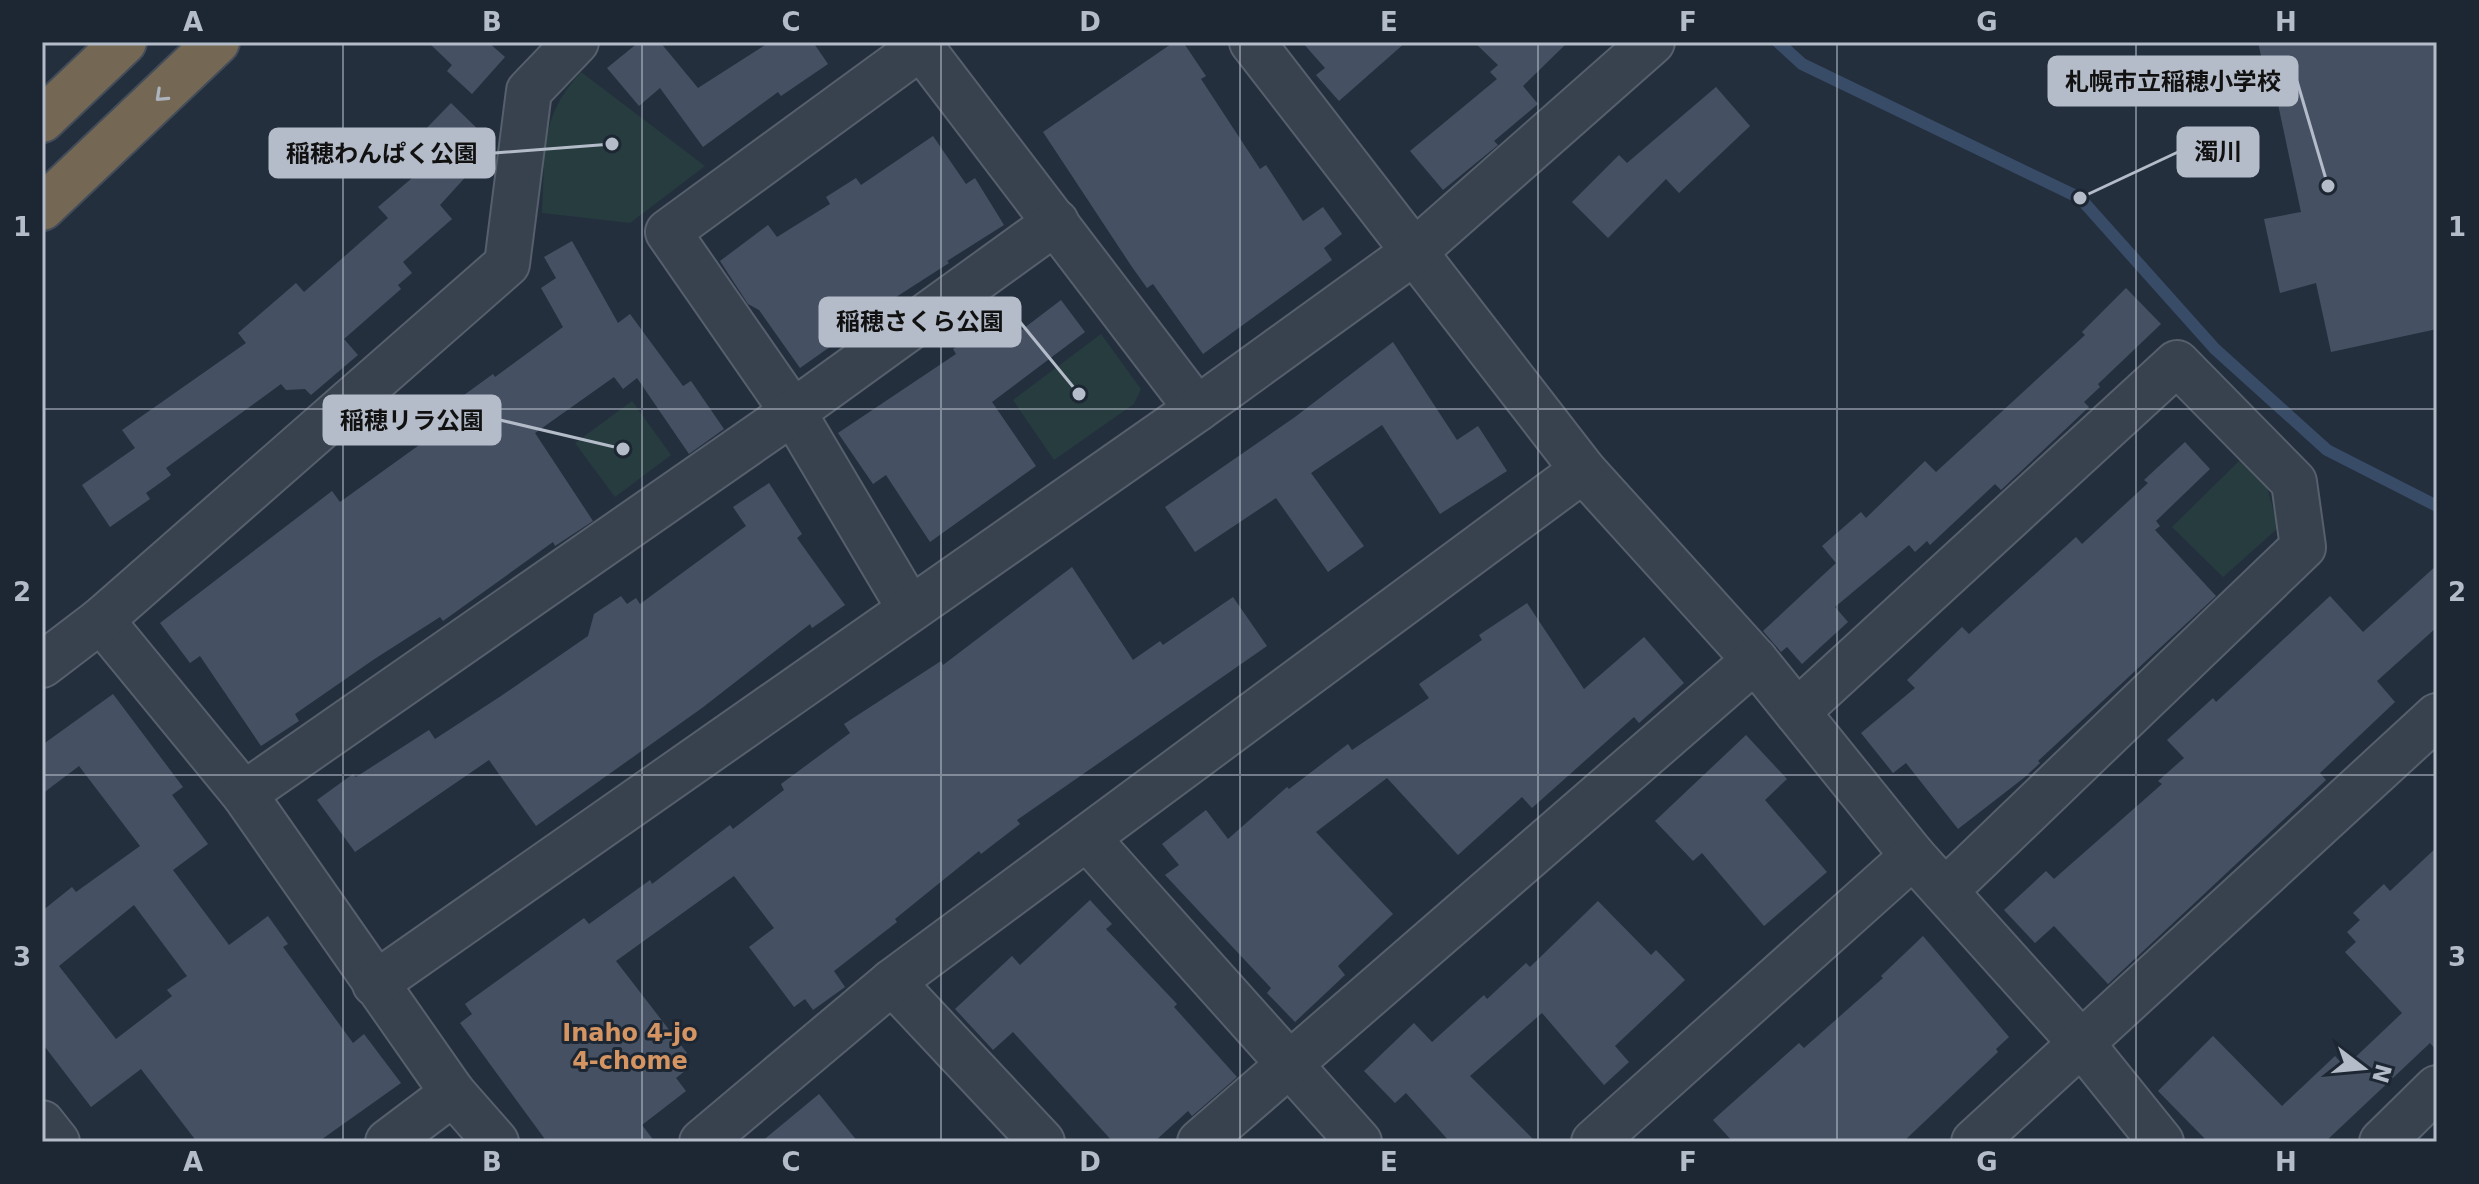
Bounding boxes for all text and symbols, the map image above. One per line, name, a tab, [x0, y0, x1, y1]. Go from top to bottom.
text: A	[183, 7, 203, 37]
text: B	[482, 7, 502, 37]
text: C	[781, 7, 801, 37]
text: D	[1079, 7, 1101, 37]
text: E	[1380, 7, 1398, 37]
text: F	[1679, 7, 1697, 37]
text: G	[1976, 7, 1998, 37]
text: H	[2275, 7, 2297, 37]
callout: 札幌市立稲穂小学校	[2049, 57, 2297, 105]
text: 札幌市立稲穂小学校	[2065, 68, 2281, 96]
one-way arrow	[156, 86, 170, 101]
callout: 濁川	[2178, 128, 2258, 176]
callout: 稲穂わんぱく公園	[270, 129, 494, 177]
text: 濁川	[2194, 138, 2242, 166]
text: 稲穂わんぱく公園	[286, 140, 478, 168]
text: 1	[13, 212, 31, 242]
text: 1	[2448, 212, 2466, 242]
callout: 稲穂さくら公園	[820, 298, 1020, 346]
text: 稲穂さくら公園	[836, 308, 1004, 336]
callout: 稲穂リラ公園	[324, 396, 500, 444]
text: 稲穂リラ公園	[340, 407, 484, 435]
text: 2	[13, 577, 31, 607]
text: 2	[2448, 577, 2466, 607]
text: 3	[13, 942, 31, 972]
text: 3	[2448, 942, 2466, 972]
district label: Inaho 4-jo 4-chome	[562, 1019, 698, 1075]
north arrow	[2323, 1028, 2403, 1108]
text: N	[2367, 1061, 2396, 1086]
text: A	[183, 1147, 203, 1177]
text: B	[482, 1147, 502, 1177]
text: C	[781, 1147, 801, 1177]
text: D	[1079, 1147, 1101, 1177]
text: E	[1380, 1147, 1398, 1177]
text: F	[1679, 1147, 1697, 1177]
text: G	[1976, 1147, 1998, 1177]
text: H	[2275, 1147, 2297, 1177]

